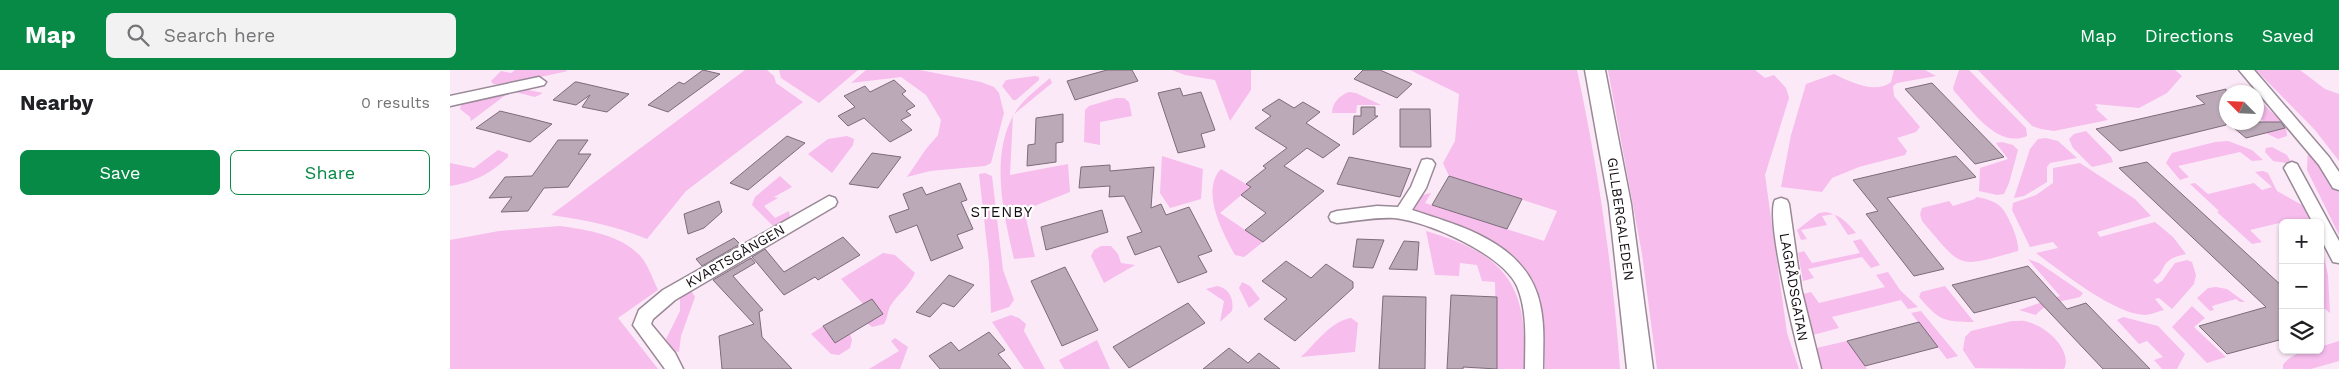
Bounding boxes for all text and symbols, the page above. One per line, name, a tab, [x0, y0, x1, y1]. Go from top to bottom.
search box	[106, 13, 456, 58]
text: Map	[25, 21, 76, 49]
icon: search	[124, 21, 152, 49]
text: Search here	[164, 24, 275, 47]
text: Map	[2080, 25, 2117, 46]
text: Directions	[2145, 25, 2234, 46]
text: Saved	[2262, 25, 2314, 46]
north arrow	[2219, 85, 2264, 130]
text: Nearby	[20, 90, 93, 115]
text: 0 results	[361, 93, 430, 112]
button: Save	[20, 150, 220, 195]
button: Share	[230, 150, 430, 195]
street label: GILLBERGALEDEN	[1604, 156, 1638, 282]
district label: STENBY	[971, 203, 1033, 221]
map controls	[2279, 219, 2324, 354]
button: +	[2279, 219, 2324, 264]
street label: KVARTSGÅNGEN	[683, 221, 787, 291]
street label: LAGRÅDSGATAN	[1777, 232, 1811, 342]
button: −	[2279, 264, 2324, 309]
button: layers	[2279, 309, 2324, 354]

